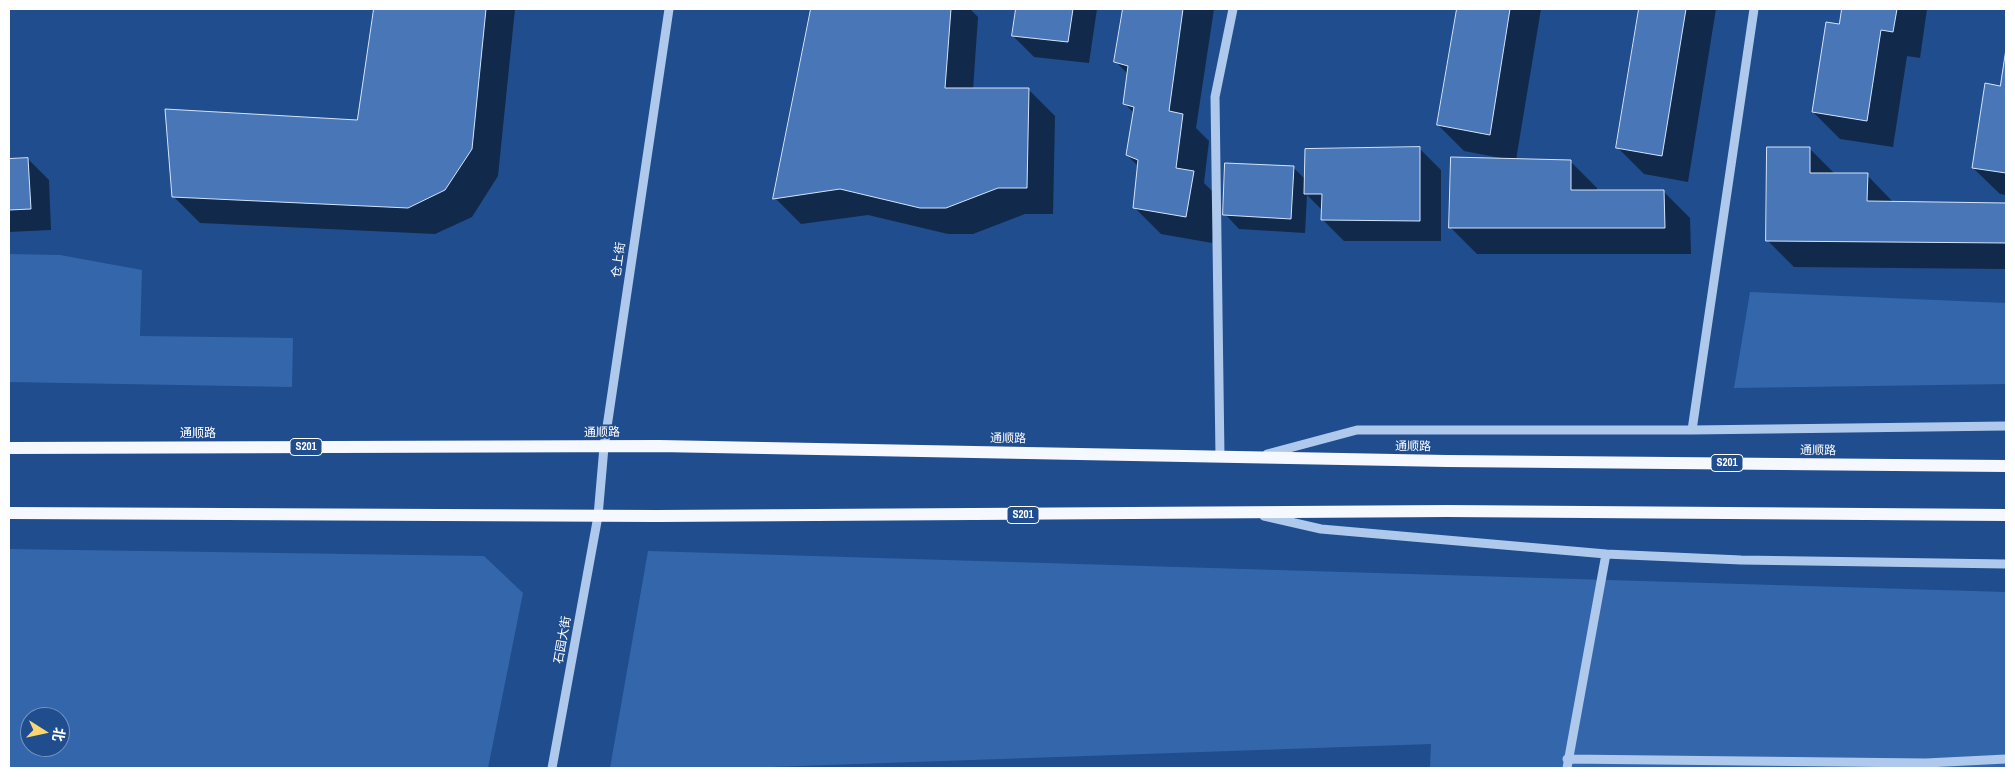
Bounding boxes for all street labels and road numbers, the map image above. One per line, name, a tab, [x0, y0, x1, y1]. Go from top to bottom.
street label: 仓上街	[609, 241, 629, 279]
street label: 通顺路	[584, 425, 620, 441]
street label: 通顺路	[180, 427, 216, 441]
street label: 通顺路	[990, 431, 1026, 447]
road number: S201	[290, 438, 322, 456]
street label: 通顺路	[1395, 439, 1431, 455]
street label: 通顺路	[1800, 443, 1836, 459]
road number: S201	[1711, 454, 1743, 472]
road number: S201	[1007, 506, 1039, 524]
street label: 石园大街	[552, 615, 574, 665]

